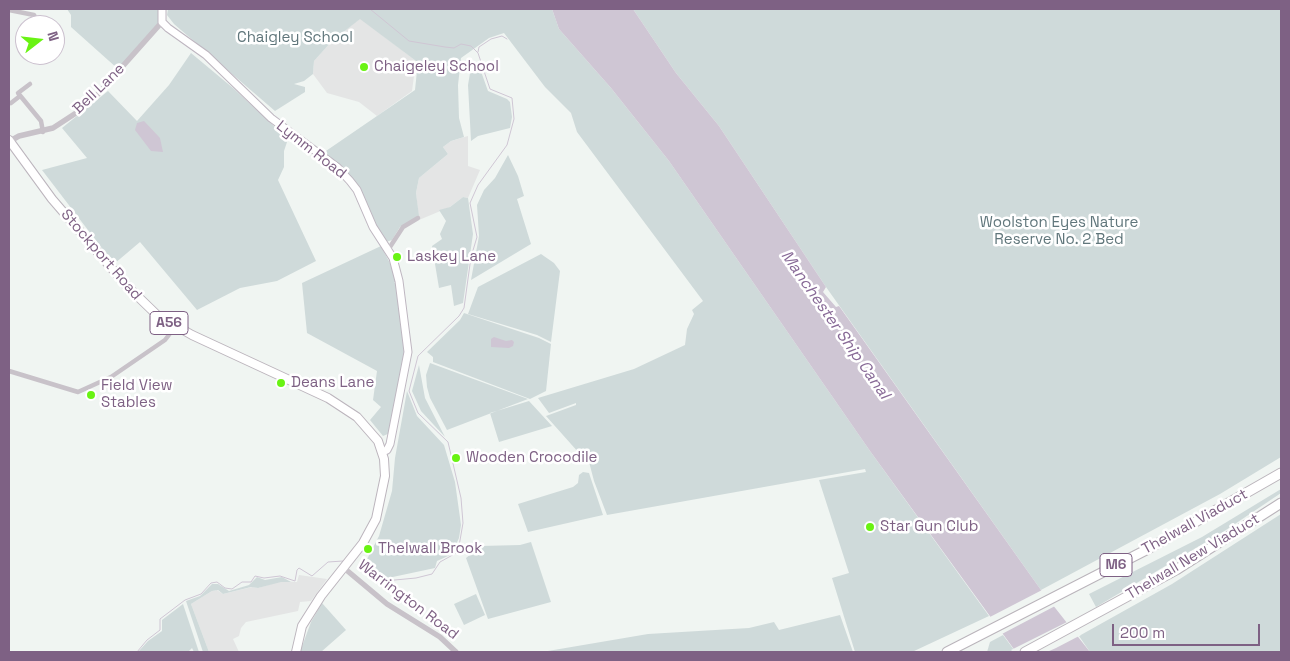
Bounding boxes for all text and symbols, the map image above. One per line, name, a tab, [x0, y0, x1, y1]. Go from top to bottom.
north arrow	[15, 15, 65, 65]
text: N	[44, 29, 63, 43]
park label: Chaigley School	[237, 29, 353, 47]
place label: Chaigeley School	[374, 58, 499, 76]
street label: Bell Lane	[69, 60, 129, 118]
marker: Chaigeley School	[358, 61, 370, 73]
street label: Lymm Road	[272, 117, 350, 183]
street label: Stockport Road	[57, 206, 145, 304]
park label: Woolston Eyes Nature Reserve No. 2 Bed	[980, 214, 1138, 249]
water label: Manchester Ship Canal	[776, 247, 894, 403]
place label: Laskey Lane	[407, 248, 496, 266]
marker: Laskey Lane	[391, 251, 403, 263]
road number: A56	[150, 312, 188, 334]
place label: Deans Lane	[291, 374, 374, 392]
place label: Field View Stables	[101, 377, 173, 412]
marker: Deans Lane	[275, 377, 287, 389]
marker: Field View Stables	[85, 389, 97, 401]
place label: Wooden Crocodile	[466, 449, 597, 467]
marker: Wooden Crocodile	[450, 452, 462, 464]
street label: Thelwall Viaduct	[1139, 486, 1251, 558]
street label: Thelwall New Viaduct	[1123, 510, 1263, 604]
place label: Star Gun Club	[880, 518, 978, 536]
marker: Star Gun Club	[864, 521, 876, 533]
place label: Thelwall Brook	[378, 540, 482, 558]
marker: Thelwall Brook	[362, 543, 374, 555]
road number: M6	[1100, 554, 1132, 576]
street label: Warrington Road	[354, 556, 462, 644]
scale bar	[1115, 614, 1262, 646]
text: 200 m	[1120, 623, 1165, 642]

